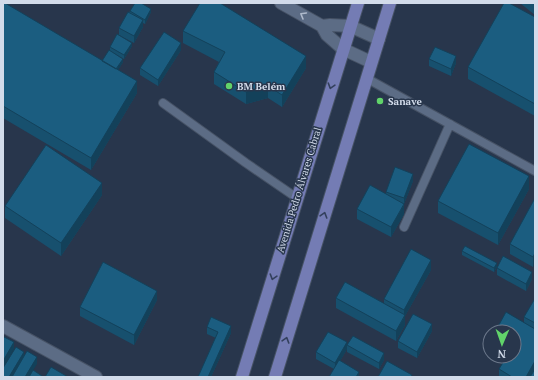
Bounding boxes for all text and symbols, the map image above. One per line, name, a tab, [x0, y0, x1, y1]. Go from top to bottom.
one-way arrow	[299, 13, 307, 20]
place label: BM Belém	[237, 80, 286, 93]
marker: BM Belém	[224, 81, 234, 91]
one-way arrow	[328, 82, 336, 89]
place label: Sanave	[388, 95, 422, 108]
marker: Sanave	[375, 96, 385, 106]
street label: Avenida Pedro Álvares Cabral	[274, 126, 324, 254]
one-way arrow	[319, 212, 328, 219]
one-way arrow	[269, 273, 278, 280]
north arrow	[482, 324, 522, 364]
one-way arrow	[282, 336, 290, 343]
text: N	[497, 347, 506, 361]

